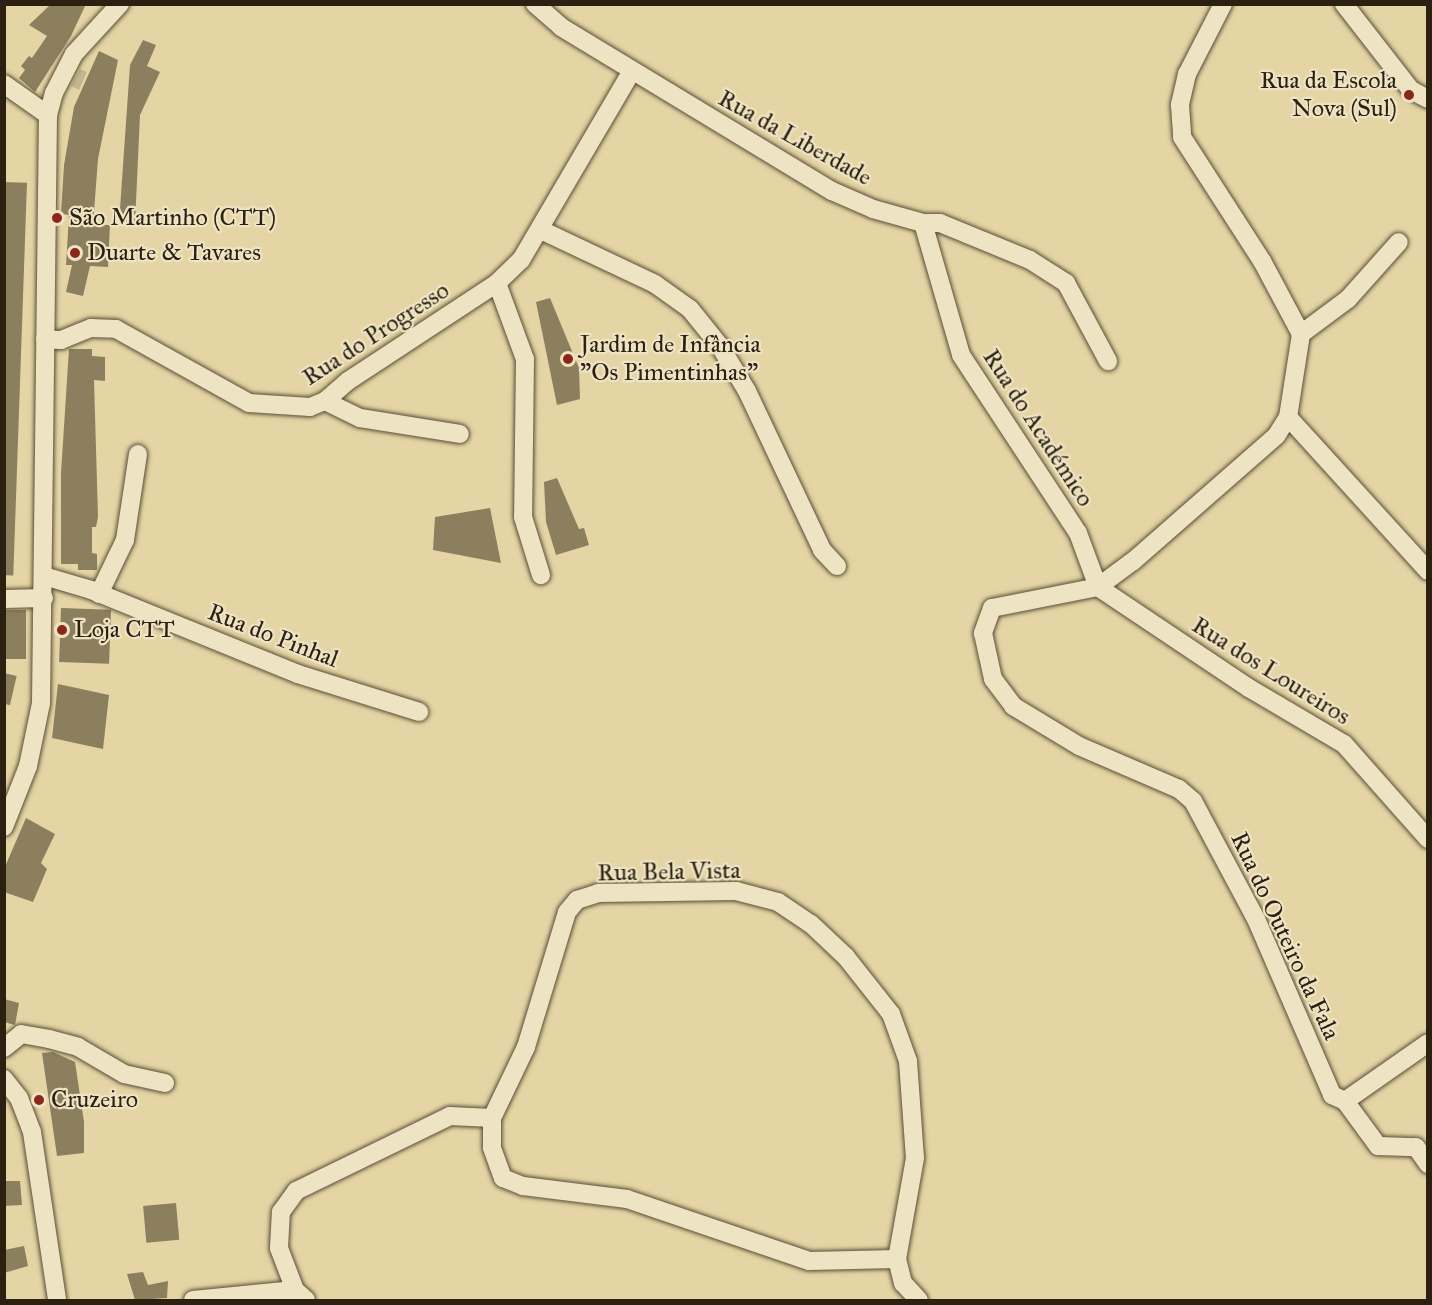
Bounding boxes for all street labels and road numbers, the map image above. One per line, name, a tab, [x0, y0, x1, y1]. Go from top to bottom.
street label: Rua da Liberdade	[713, 84, 877, 192]
street label: Rua do Progresso	[297, 276, 455, 392]
street label: Rua do Académico	[976, 344, 1100, 512]
street label: Rua do Pinhal	[204, 598, 342, 674]
street label: Rua dos Loureiros	[1187, 611, 1355, 731]
street label: Rua do Outeiro da Fala	[1224, 828, 1346, 1044]
street label: Rua Bela Vista	[597, 856, 741, 888]

